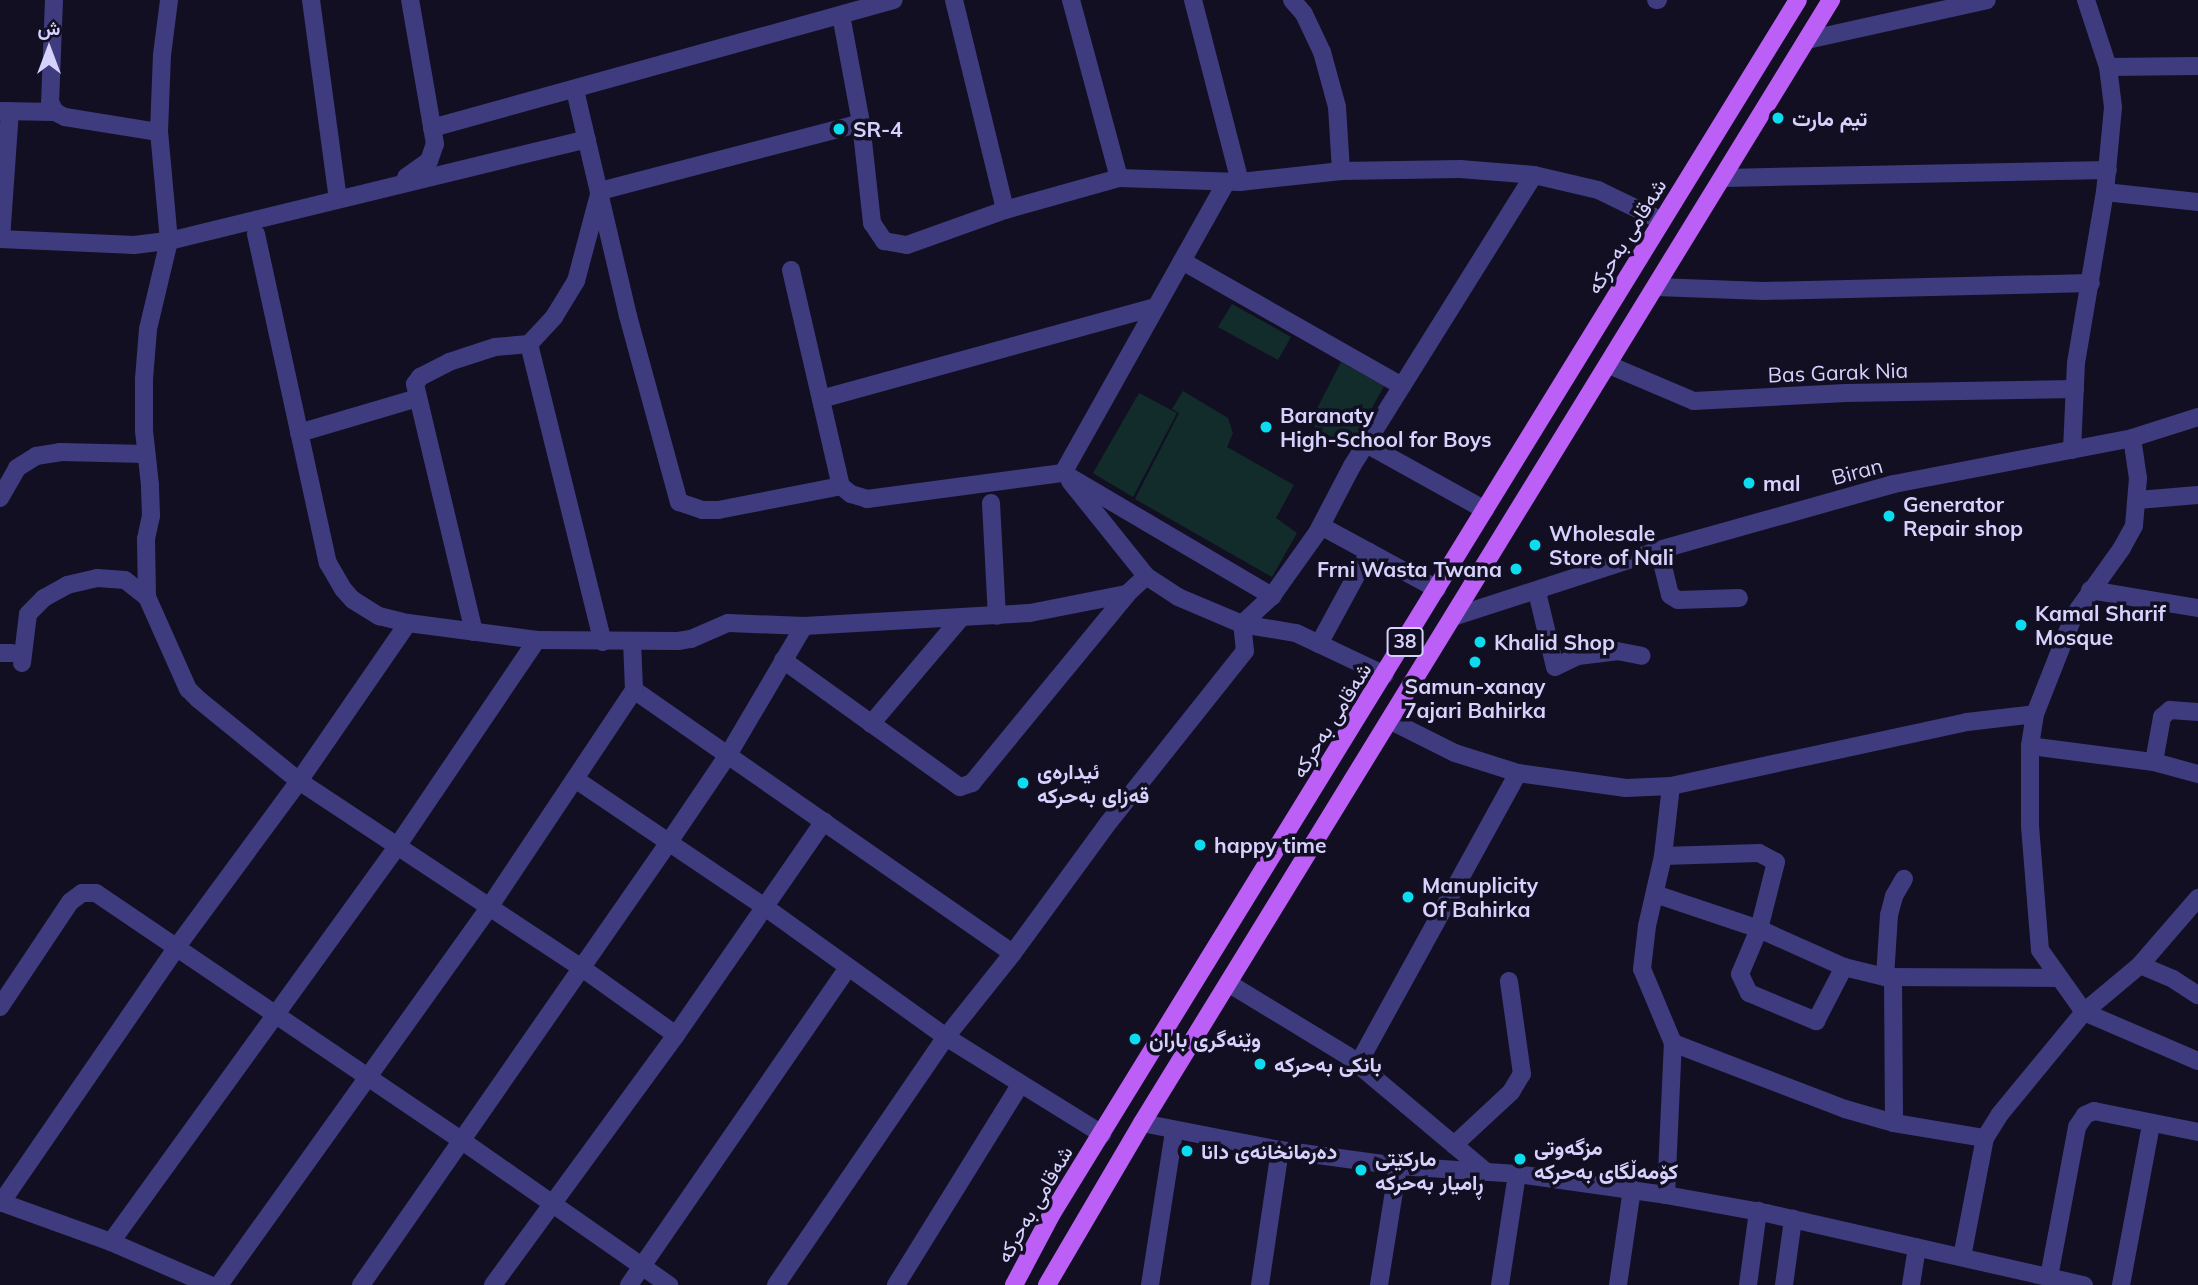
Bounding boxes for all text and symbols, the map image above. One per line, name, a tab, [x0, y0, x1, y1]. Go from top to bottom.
north arrow	[14, 14, 84, 84]
text: ش	[38, 16, 60, 40]
place label: تيم مارت	[1792, 105, 1867, 131]
marker: تيم مارت	[1770, 110, 1786, 126]
place label: SR-4	[853, 116, 903, 142]
marker: SR-4	[831, 121, 847, 137]
street label: شەقامی بەحرکە	[1581, 174, 1671, 298]
street label: Bas Garak Nia	[1767, 357, 1909, 387]
place label: Baranaty High-School for Boys	[1280, 402, 1491, 452]
marker: Baranaty High-School for Boys	[1258, 419, 1274, 435]
street label: Biran	[1829, 452, 1885, 490]
place label: mal	[1763, 470, 1800, 496]
marker: mal	[1741, 475, 1757, 491]
place label: Generator Repair shop	[1903, 491, 2023, 541]
marker: Generator Repair shop	[1881, 508, 1897, 524]
place label: Wholesale Store of Nali	[1549, 520, 1674, 570]
marker: Wholesale Store of Nali	[1527, 537, 1543, 553]
place label: Frni Wasta Twana	[1317, 556, 1502, 582]
marker: Frni Wasta Twana	[1508, 561, 1524, 577]
place label: Kamal Sharif Mosque	[2035, 600, 2166, 650]
marker: Kamal Sharif Mosque	[2013, 617, 2029, 633]
road number: 38	[1386, 626, 1424, 657]
place label: Khalid Shop	[1494, 629, 1615, 655]
marker: Khalid Shop	[1472, 634, 1488, 650]
marker: Samun-xanay 7ajari Bahirka	[1467, 654, 1483, 670]
street label: شەقامی بەحرکە	[1286, 658, 1376, 782]
place label: Samun-xanay 7ajari Bahirka	[1404, 673, 1546, 723]
place label: ئیدارەی قەزای بەحرکە	[1037, 758, 1149, 808]
marker: ئیدارەی قەزای بەحرکە	[1015, 775, 1031, 791]
place label: happy time	[1214, 832, 1326, 858]
marker: happy time	[1192, 837, 1208, 853]
place label: Manuplicity Of Bahirka	[1422, 872, 1538, 922]
marker: Manuplicity Of Bahirka	[1400, 889, 1416, 905]
place label: وێنەگری باران	[1149, 1026, 1261, 1052]
marker: وێنەگری باران	[1127, 1031, 1143, 1047]
place label: بانکی بەحرکە	[1274, 1051, 1382, 1077]
marker: بانکی بەحرکە	[1252, 1056, 1268, 1072]
place label: مزگەوتی کۆمەڵگای بەحرکە	[1534, 1134, 1678, 1184]
place label: دەرمانخانەی دانا	[1201, 1138, 1337, 1164]
street label: شەقامی بەحرکە	[990, 1141, 1078, 1267]
marker: دەرمانخانەی دانا	[1179, 1143, 1195, 1159]
place label: مارکێتی ڕامیار بەحرکە	[1375, 1145, 1484, 1195]
marker: مزگەوتی کۆمەڵگای بەحرکە	[1512, 1151, 1528, 1167]
marker: مارکێتی ڕامیار بەحرکە	[1353, 1162, 1369, 1178]

